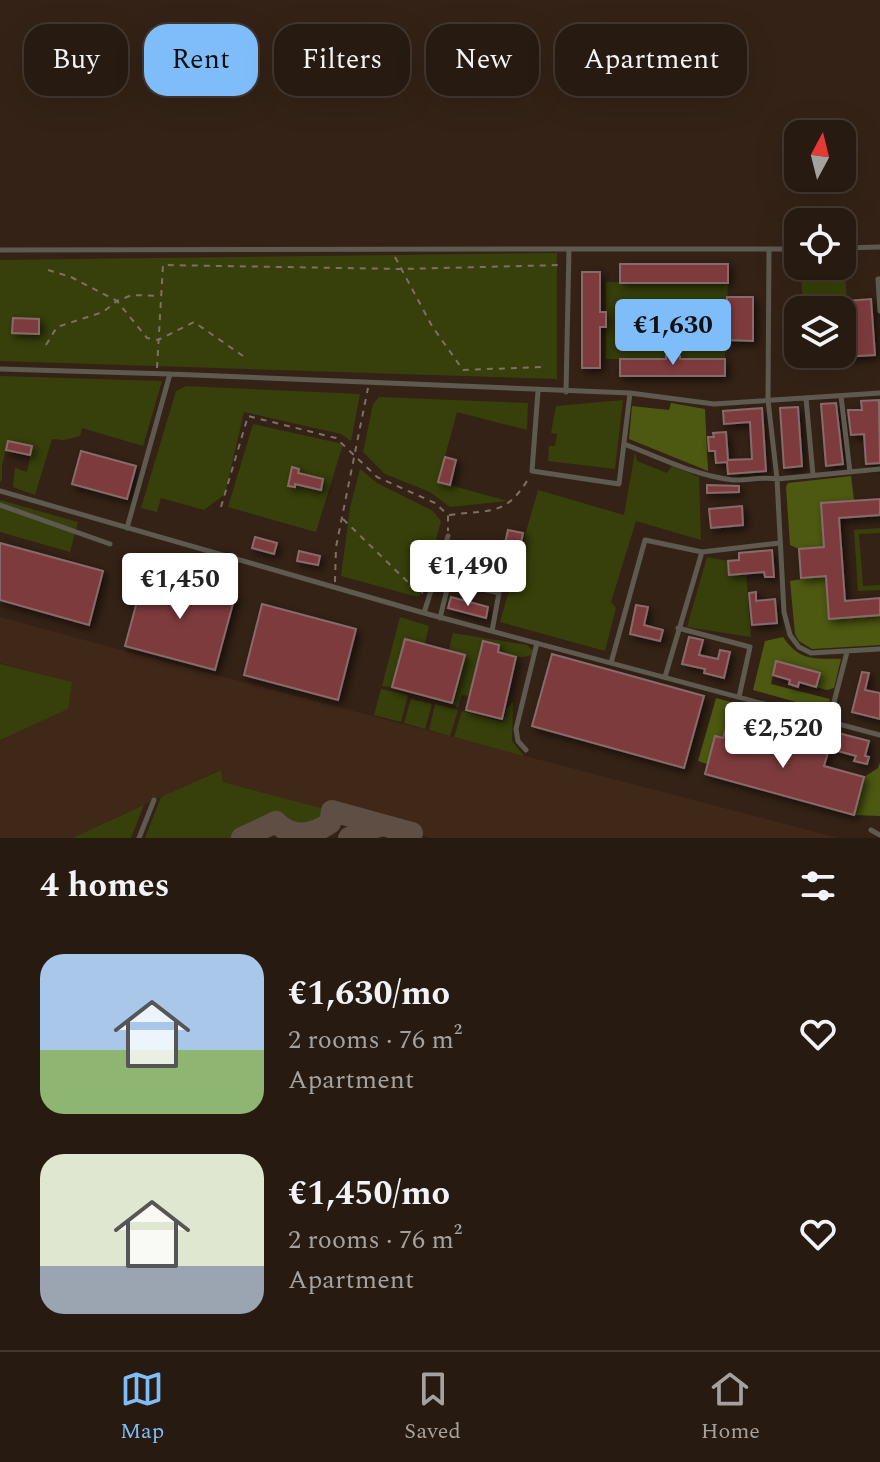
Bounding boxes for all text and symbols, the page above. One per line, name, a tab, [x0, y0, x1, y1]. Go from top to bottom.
chip: Buy	[24, 24, 128, 96]
chip: Rent	[144, 24, 258, 96]
chip: Filters	[274, 24, 410, 96]
chip: New	[426, 24, 539, 96]
chip: Apartment	[555, 24, 747, 96]
north arrow	[784, 120, 856, 192]
map controls	[784, 120, 856, 368]
button: locate	[784, 208, 856, 280]
button: layers	[784, 296, 856, 368]
pin: €1,630	[608, 299, 738, 367]
text: €1,630	[633, 305, 713, 345]
pin: €1,490	[403, 540, 533, 608]
text: €1,490	[428, 546, 508, 586]
pin: €1,450	[115, 553, 245, 621]
text: €1,450	[140, 559, 220, 599]
pin: €2,520	[718, 702, 848, 770]
text: €2,520	[743, 708, 823, 748]
text: 4 homes	[40, 860, 170, 912]
icon: filters	[796, 864, 840, 908]
text: €1,630/mo	[288, 968, 450, 1020]
icon: home	[104, 986, 200, 1082]
icon: heart	[796, 1012, 840, 1056]
text: 2 rooms · 76 m²	[288, 1020, 462, 1060]
text: Apartment	[288, 1060, 414, 1100]
text: €1,450/mo	[288, 1168, 450, 1220]
icon: home	[104, 1186, 200, 1282]
icon: heart	[796, 1212, 840, 1256]
text: 2 rooms · 76 m²	[288, 1220, 462, 1260]
text: Apartment	[288, 1260, 414, 1300]
tab: Map	[120, 1367, 164, 1448]
tab: Saved	[404, 1367, 461, 1448]
tab: Home	[701, 1367, 760, 1448]

